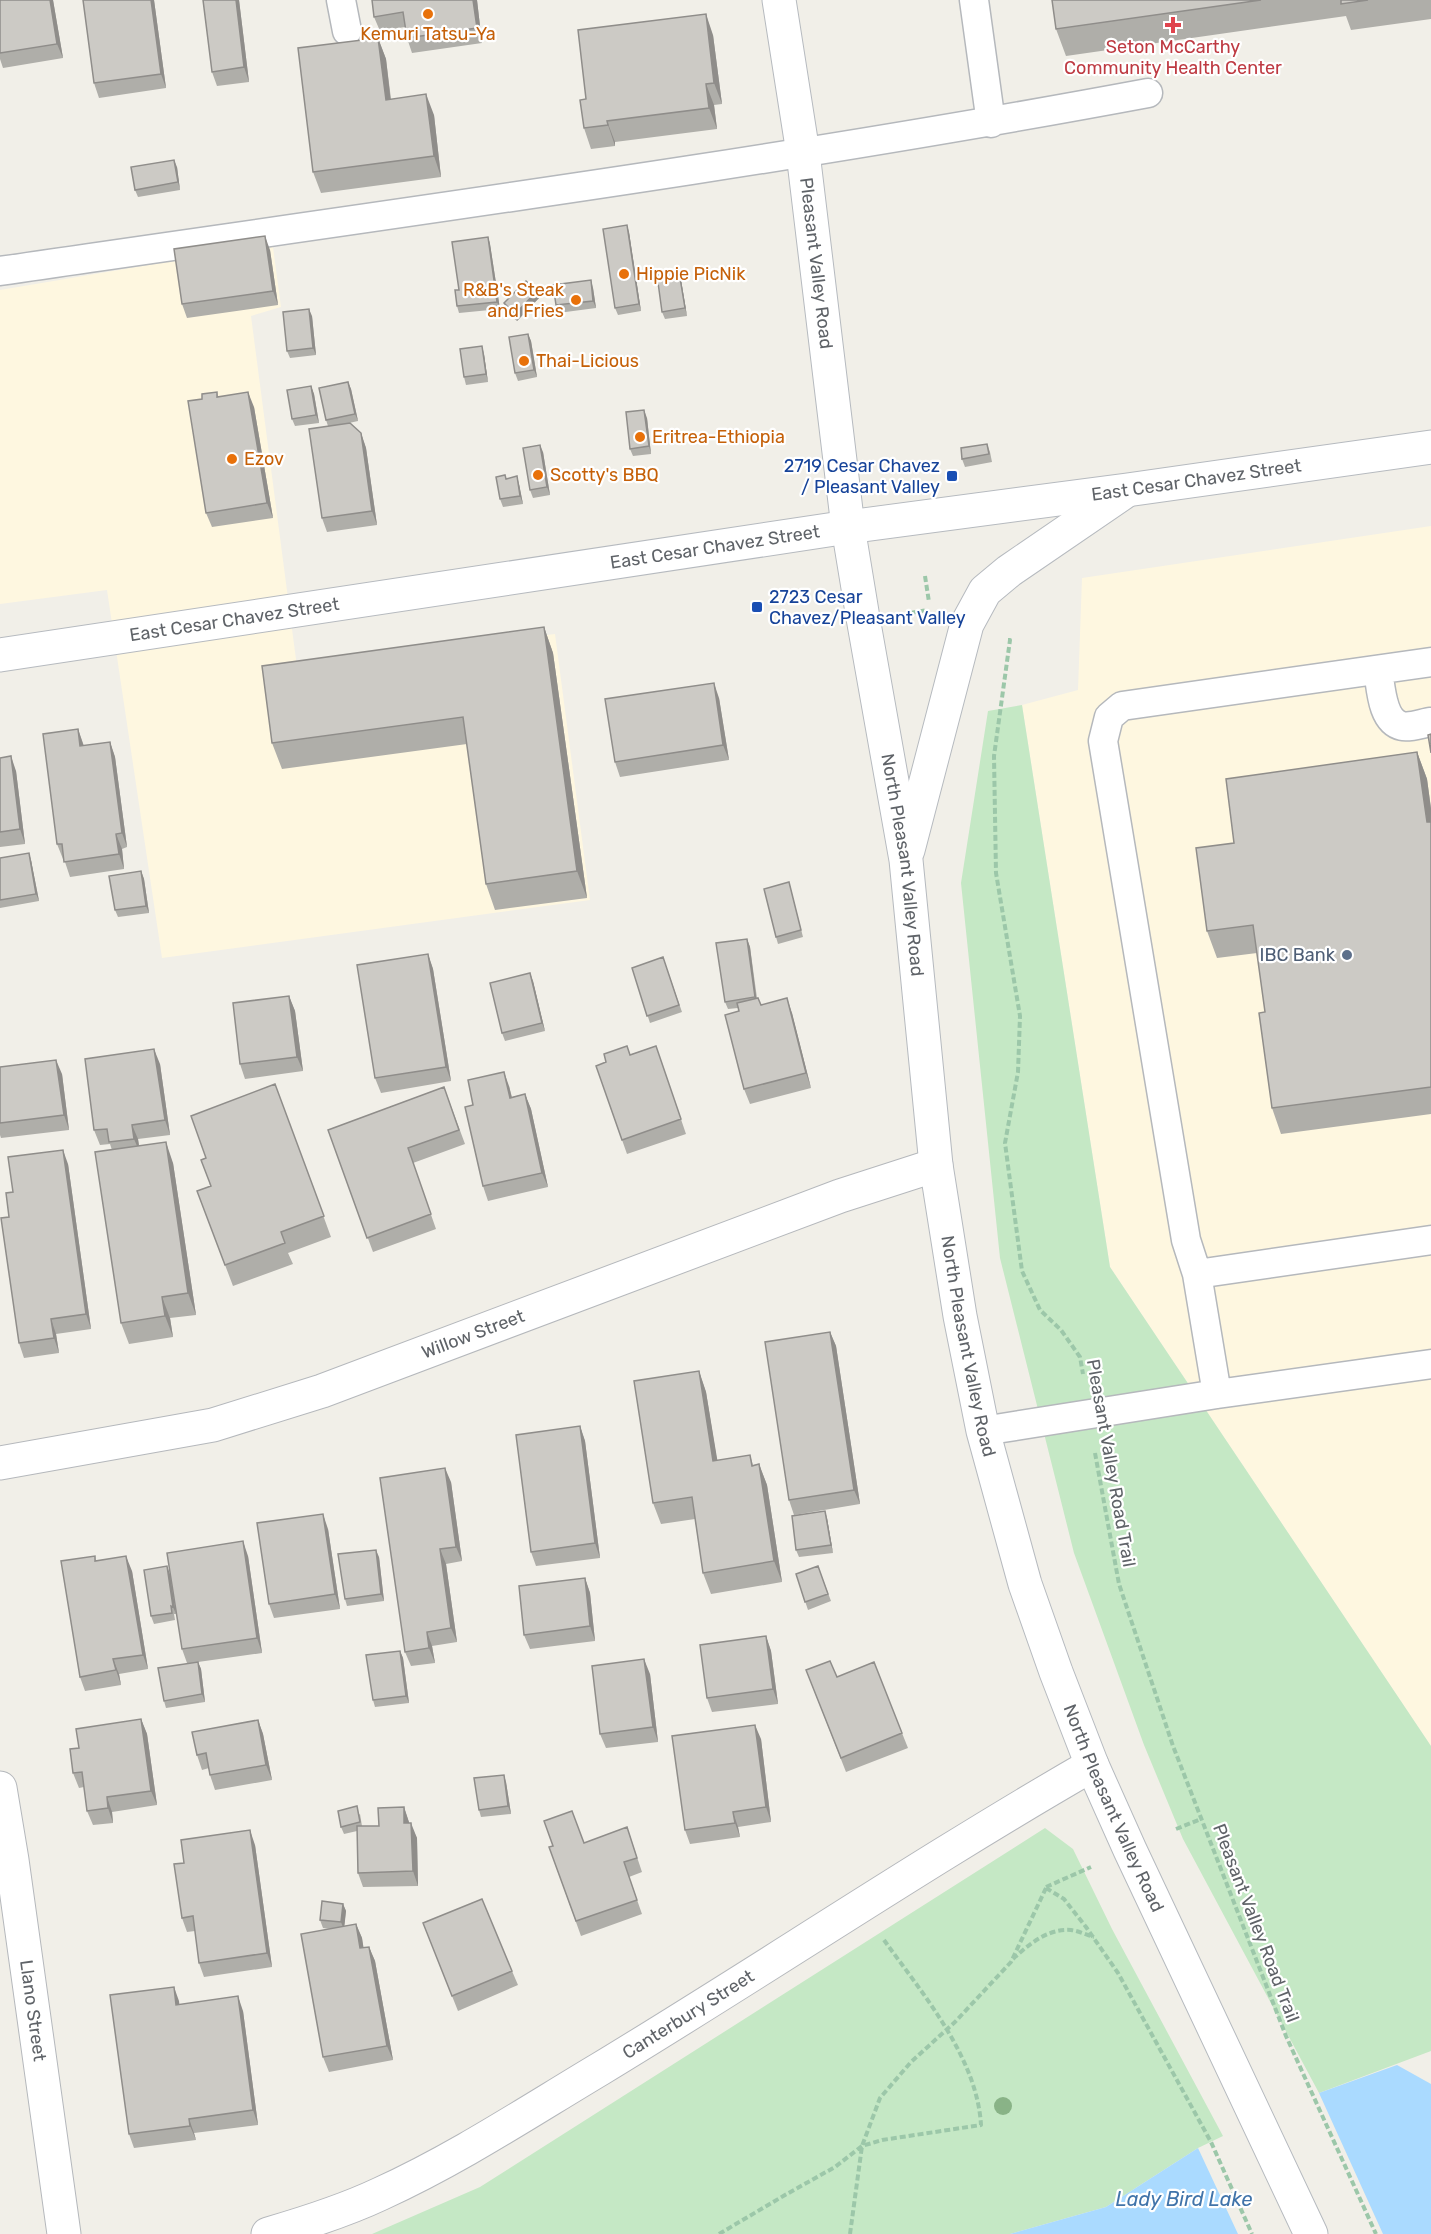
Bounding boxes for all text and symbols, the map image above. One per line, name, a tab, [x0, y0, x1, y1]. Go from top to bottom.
marker: Kemuri Tatsu-Ya	[421, 7, 435, 21]
marker: Seton McCarthy Community Health Center	[1164, 16, 1182, 34]
place label: Kemuri Tatsu-Ya	[360, 23, 496, 45]
place label: Seton McCarthy Community Health Center	[1064, 36, 1282, 79]
street label: Pleasant Valley Road	[795, 176, 838, 350]
place label: Hippie PicNik	[636, 263, 746, 285]
marker: Hippie PicNik	[617, 267, 631, 281]
place label: R&B's Steak and Fries	[463, 279, 565, 322]
marker: R&B's Steak and Fries	[569, 293, 583, 307]
place label: Thai-Licious	[536, 350, 639, 372]
marker: Thai-Licious	[517, 354, 531, 368]
place label: Eritrea-Ethiopia	[652, 426, 785, 448]
marker: Eritrea-Ethiopia	[633, 430, 647, 444]
place label: Ezov	[244, 448, 284, 470]
marker: Ezov	[225, 452, 239, 466]
street label: East Cesar Chavez Street	[1090, 454, 1303, 506]
place label: 2719 Cesar Chavez / Pleasant Valley	[784, 455, 940, 498]
place label: Scotty's BBQ	[550, 464, 659, 486]
marker: Scotty's BBQ	[531, 468, 545, 482]
marker: 2719 Cesar Chavez / Pleasant Valley	[945, 469, 959, 483]
street label: East Cesar Chavez Street	[609, 520, 821, 574]
place label: 2723 Cesar Chavez/Pleasant Valley	[769, 586, 966, 629]
street label: East Cesar Chavez Street	[128, 593, 341, 646]
marker: 2723 Cesar Chavez/Pleasant Valley	[750, 600, 764, 614]
street label: North Pleasant Valley Road	[876, 752, 928, 977]
place label: IBC Bank	[1260, 944, 1336, 966]
marker: IBC Bank	[1340, 948, 1354, 962]
street label: North Pleasant Valley Road	[936, 1234, 1001, 1459]
street label: Willow Street	[419, 1305, 528, 1363]
street label: Pleasant Valley Road Trail	[1082, 1357, 1140, 1569]
street label: North Pleasant Valley Road	[1059, 1701, 1169, 1916]
street label: Pleasant Valley Road Trail	[1208, 1821, 1304, 2025]
street label: Llano Street	[15, 1958, 51, 2063]
street label: Canterbury Street	[618, 1965, 758, 2064]
water label: Lady Bird Lake	[1116, 2187, 1252, 2211]

